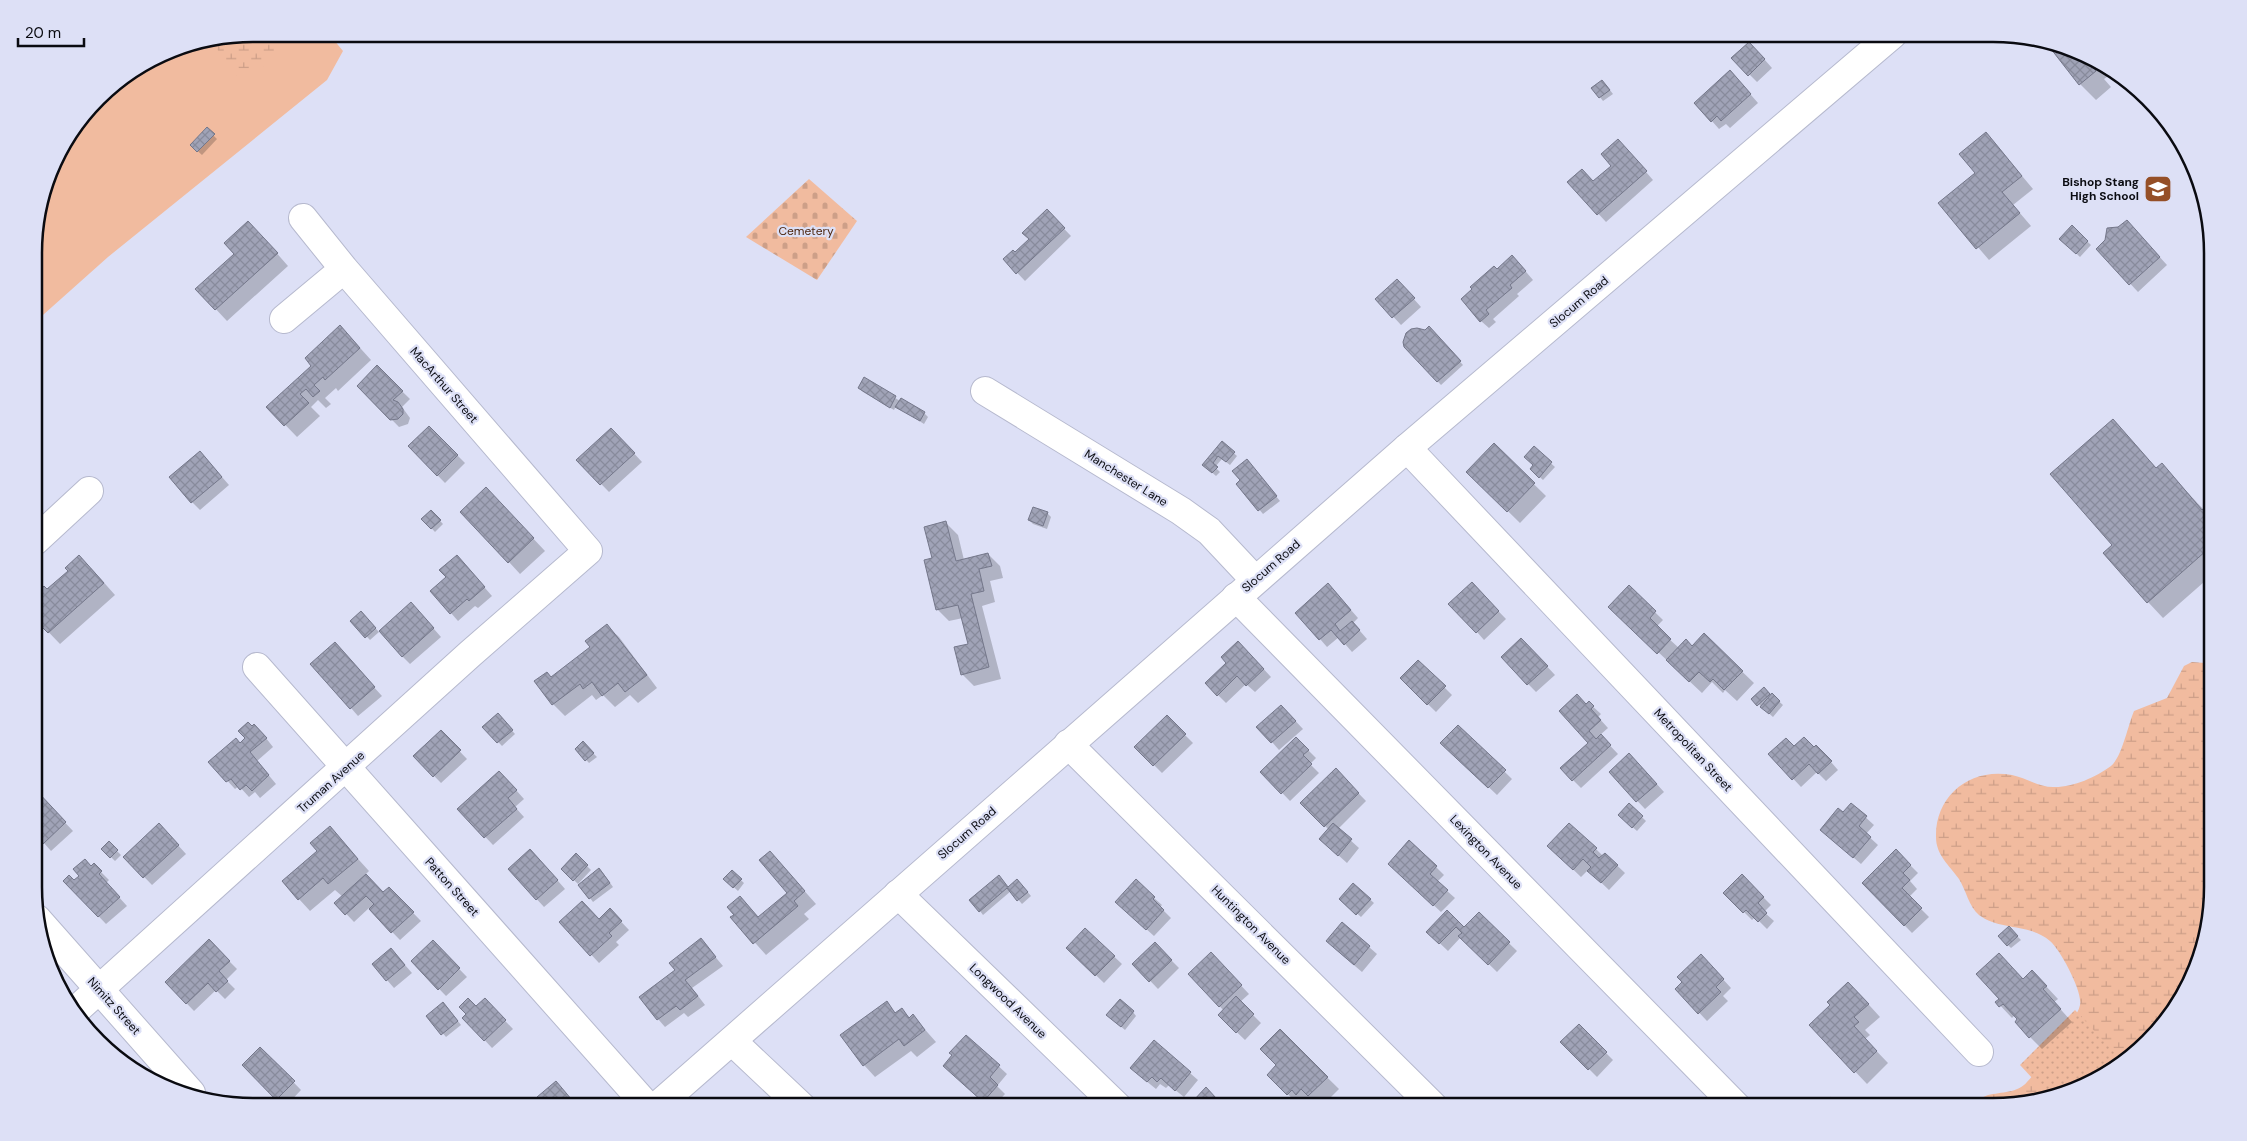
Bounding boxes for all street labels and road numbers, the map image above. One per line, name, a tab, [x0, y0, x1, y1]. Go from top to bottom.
street label: Slocum Road	[1546, 273, 1612, 331]
street label: MacArthur Street	[406, 344, 482, 427]
street label: Manchester Lane	[1081, 446, 1171, 510]
street label: Slocum Road	[1238, 536, 1304, 596]
street label: Metropolitan Street	[1650, 705, 1736, 795]
street label: Truman Avenue	[294, 747, 368, 817]
street label: Slocum Road	[934, 803, 1000, 863]
street label: Lexington Avenue	[1446, 811, 1526, 893]
street label: Patton Street	[421, 854, 483, 920]
street label: Huntington Avenue	[1208, 882, 1294, 968]
street label: Longwood Avenue	[966, 960, 1050, 1042]
street label: Nimitz Street	[84, 974, 144, 1038]

